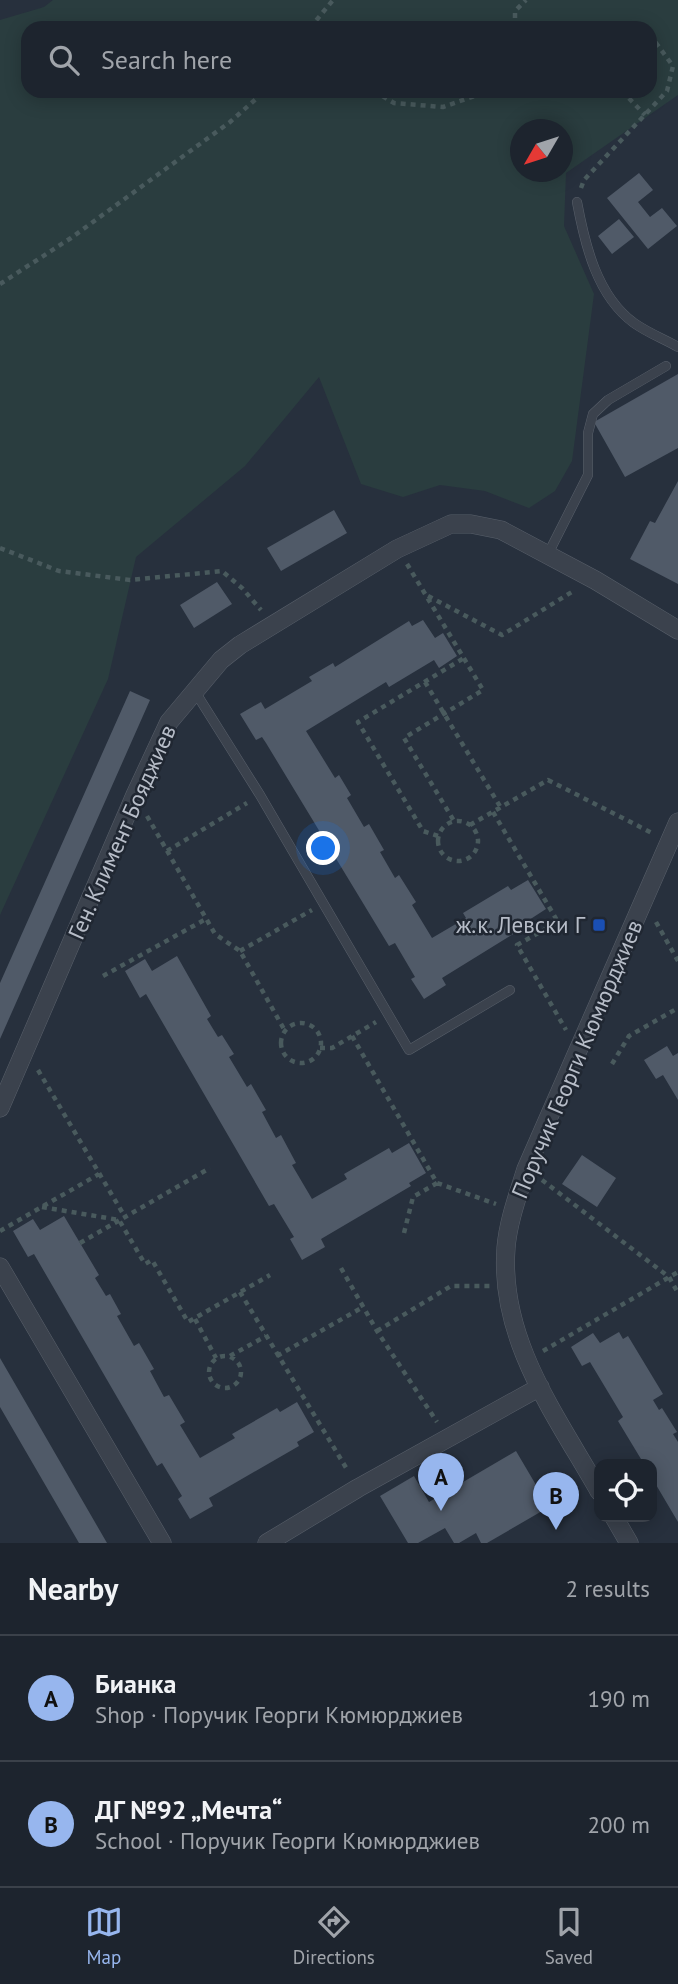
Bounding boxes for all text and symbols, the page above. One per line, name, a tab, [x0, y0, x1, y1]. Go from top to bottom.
search box	[21, 21, 657, 98]
icon: search	[45, 41, 83, 79]
text: Search here	[101, 43, 232, 76]
north arrow	[510, 119, 573, 182]
street label: Ген. Климент Бояджиев	[61, 720, 182, 944]
your location	[306, 831, 340, 865]
place label: ж.к. Левски Г	[456, 910, 586, 939]
street label: Поручик Георги Кюмюрджиев	[505, 915, 648, 1203]
marker: ж.к. Левски Г	[591, 917, 607, 933]
pin: A	[418, 1453, 464, 1511]
map controls	[594, 1459, 657, 1522]
button: locate	[594, 1459, 657, 1522]
pin: B	[533, 1472, 579, 1530]
text: Nearby	[28, 1569, 118, 1608]
text: 2 results	[566, 1574, 650, 1603]
text: Бианка	[95, 1667, 176, 1700]
text: A	[44, 1684, 58, 1713]
text: 190 m	[588, 1684, 650, 1713]
text: Shop · Поручик Георги Кюмюрджиев	[95, 1700, 463, 1729]
text: ДГ №92 „Мечта“	[95, 1793, 282, 1826]
text: B	[44, 1810, 58, 1839]
text: 200 m	[588, 1810, 650, 1839]
text: School · Поручик Георги Кюмюрджиев	[95, 1826, 480, 1855]
tab: Map	[85, 1903, 123, 1969]
tab: Directions	[293, 1903, 375, 1969]
tab: Saved	[545, 1903, 593, 1969]

